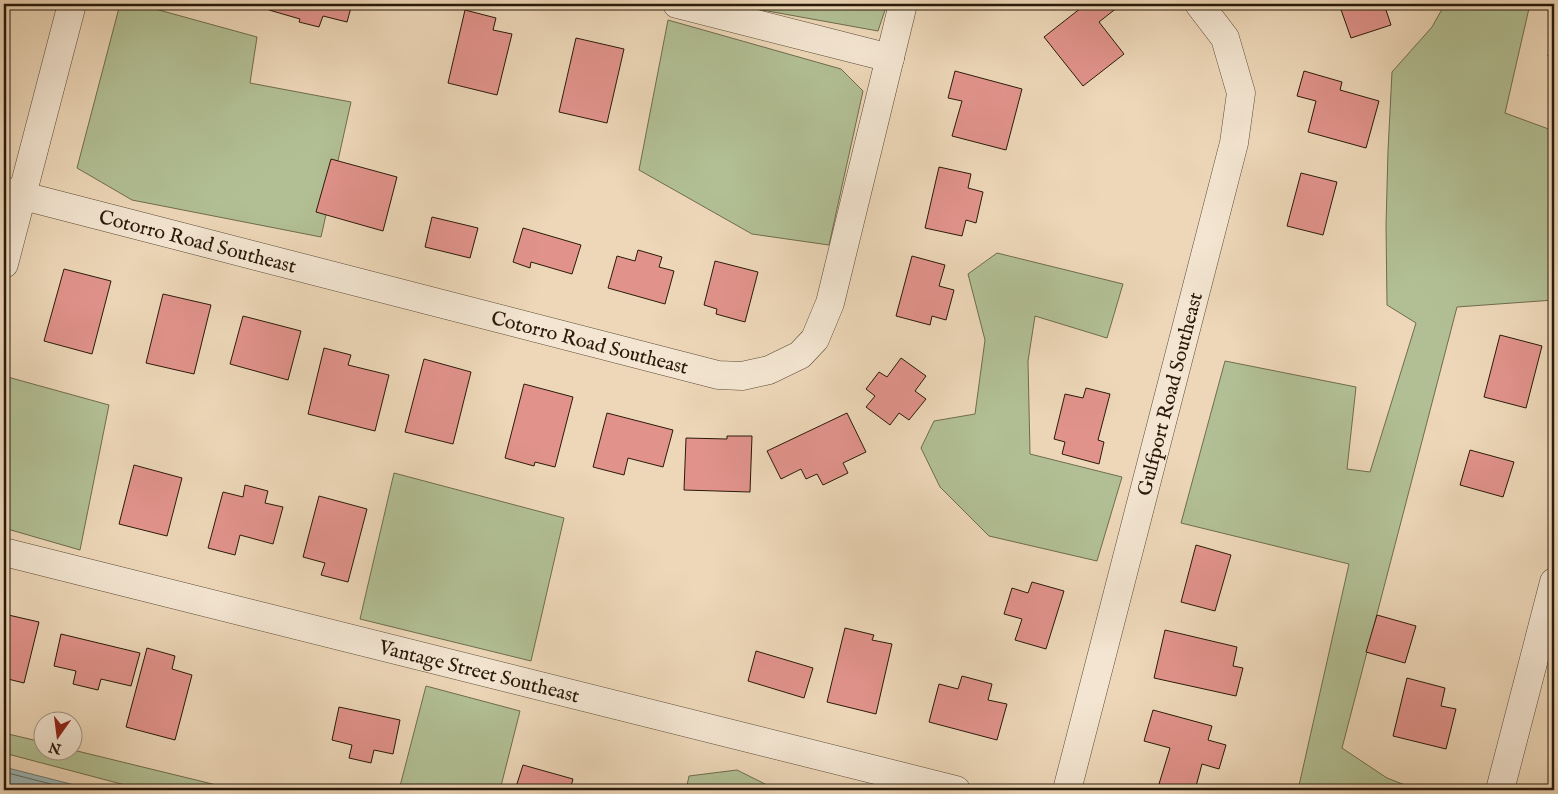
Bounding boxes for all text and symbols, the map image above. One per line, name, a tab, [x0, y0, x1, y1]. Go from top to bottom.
street label: Cotorro Road Southeast	[96, 205, 299, 280]
street label: Gulfport Road Southeast	[1132, 290, 1209, 499]
street label: Cotorro Road Southeast	[488, 306, 691, 381]
street label: Vantage Street Southeast	[375, 635, 582, 709]
north arrow	[32, 712, 82, 762]
text: N	[47, 737, 64, 758]

